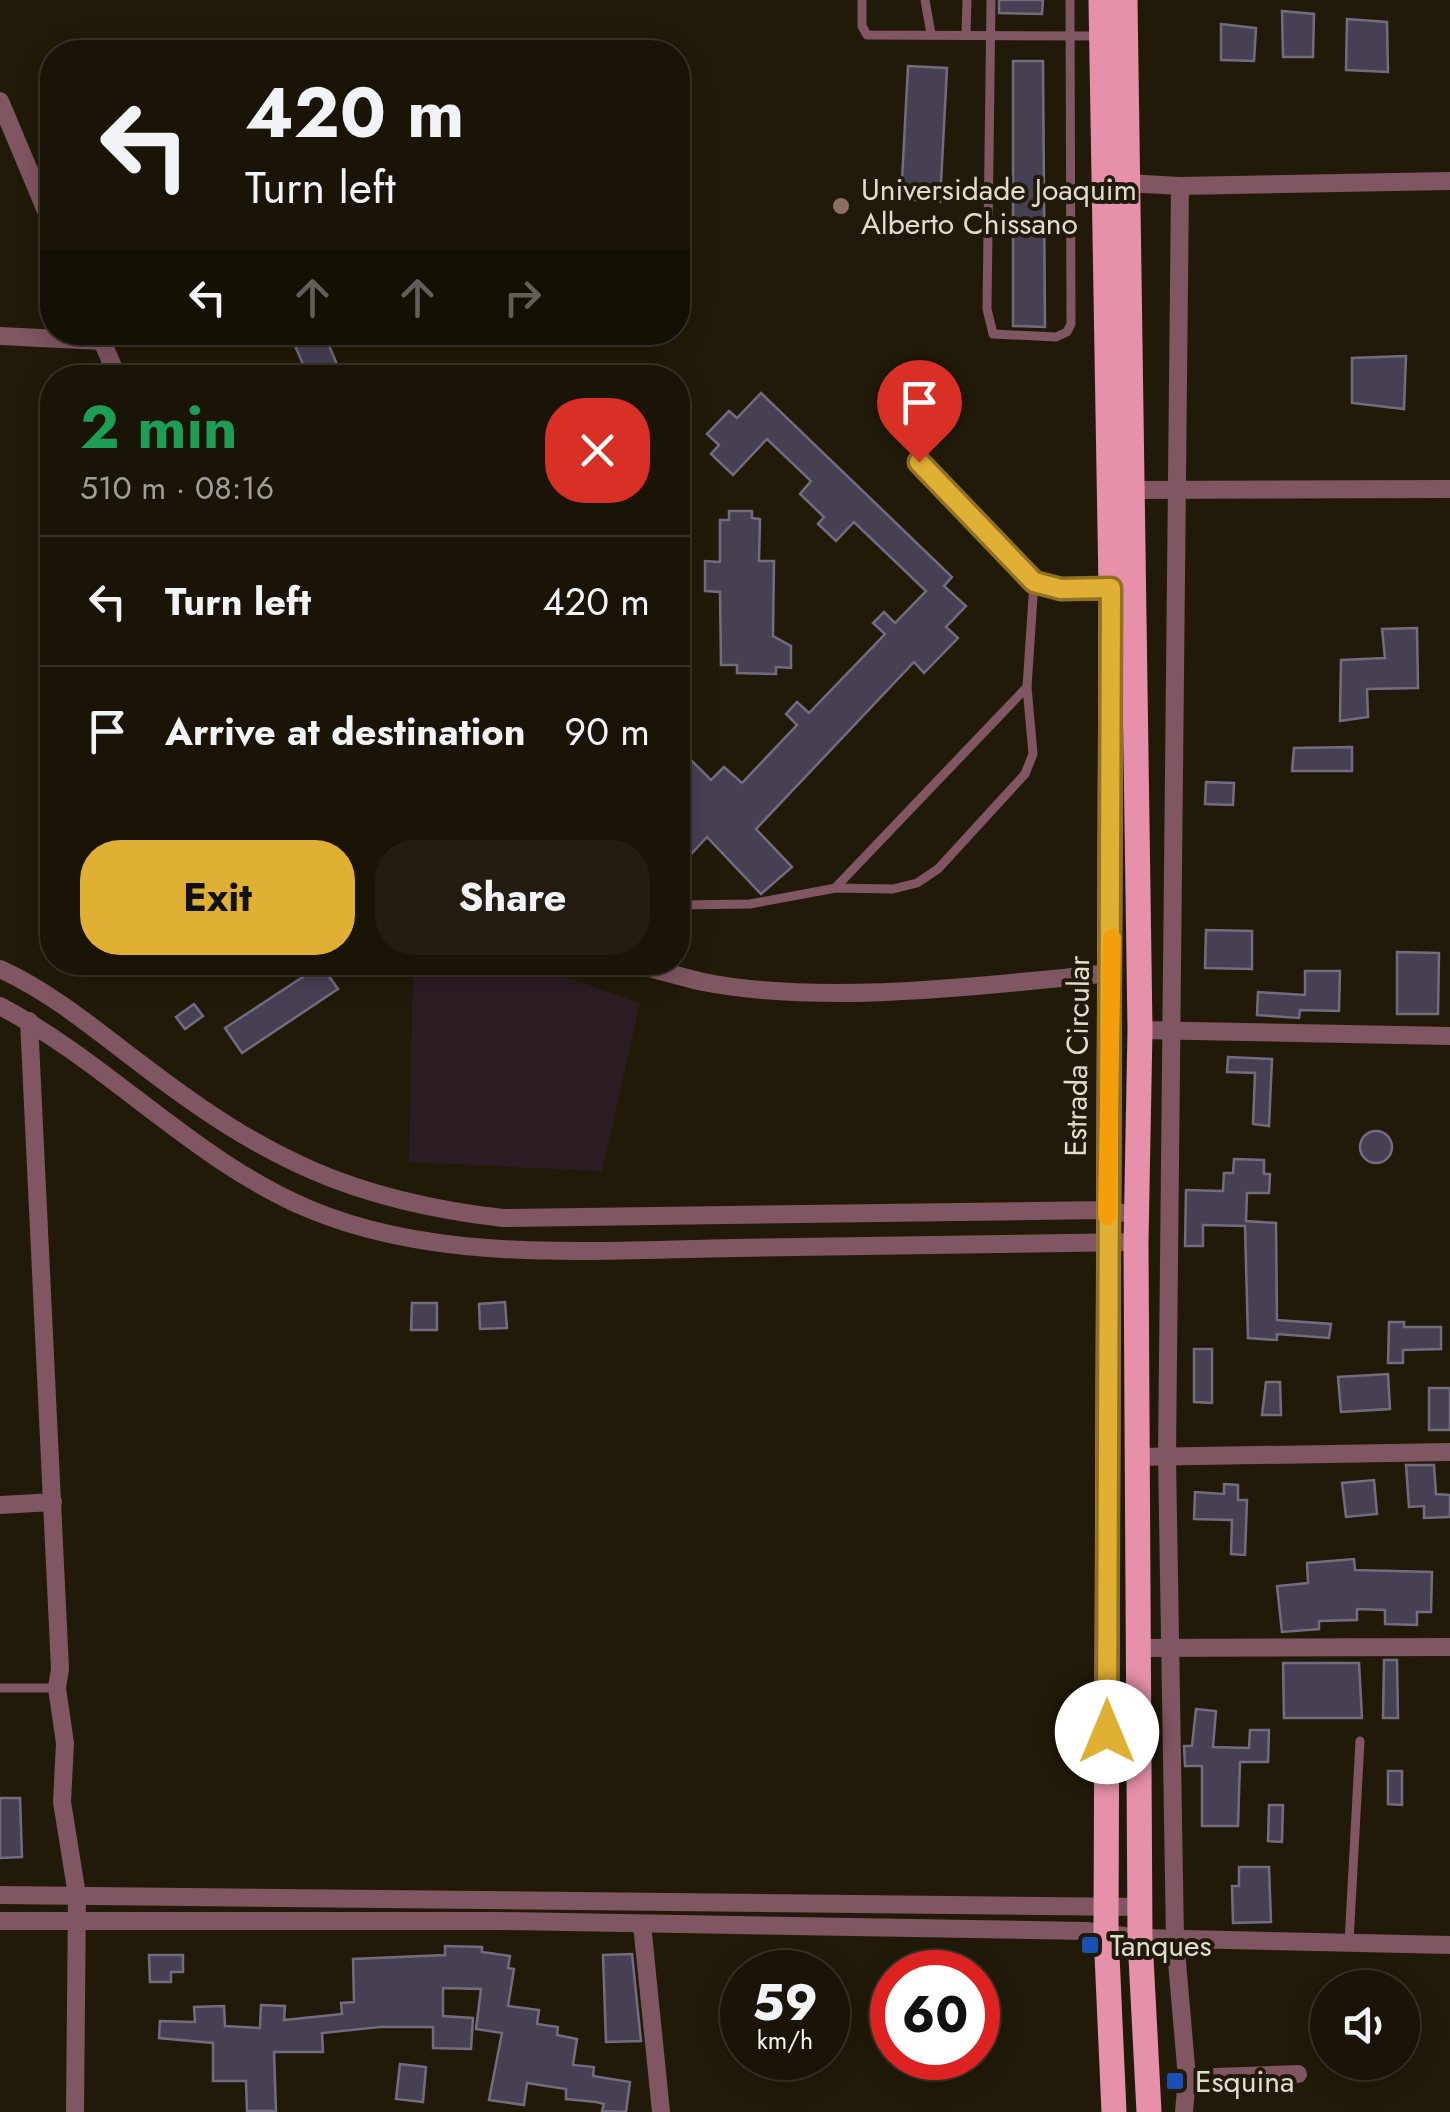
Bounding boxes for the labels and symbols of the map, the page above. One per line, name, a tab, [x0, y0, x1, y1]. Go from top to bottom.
place label: Universidade Joaquim Alberto Chissano	[861, 168, 1137, 245]
marker: Universidade Joaquim Alberto Chissano	[830, 195, 852, 217]
pin	[877, 360, 962, 463]
street label: Estrada Circular	[1054, 954, 1100, 1157]
position arrow	[1055, 1680, 1159, 1784]
place label: Tanques	[1110, 1924, 1212, 1967]
marker: Tanques	[1079, 1934, 1101, 1956]
speed limit sign: 60	[870, 1950, 1000, 2080]
place label: Esquina	[1195, 2060, 1294, 2103]
marker: Esquina	[1164, 2070, 1186, 2092]

